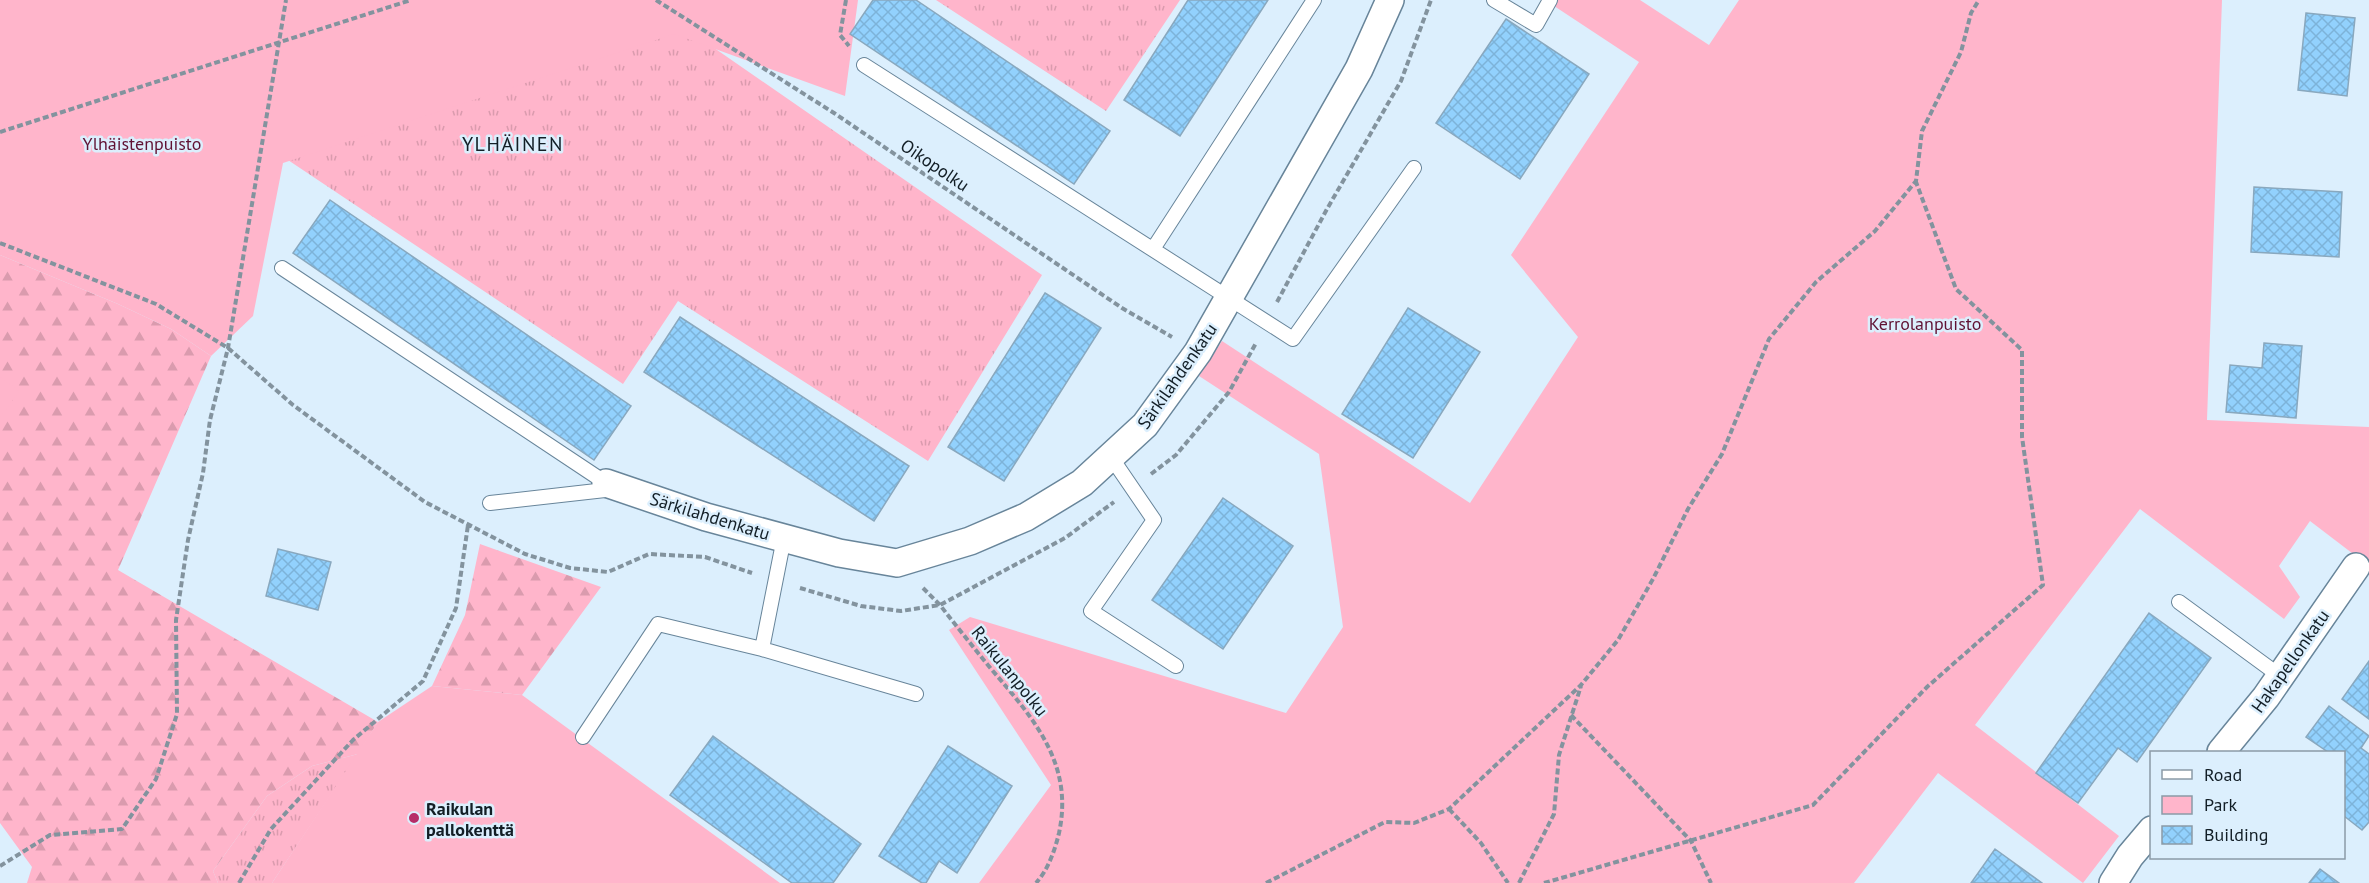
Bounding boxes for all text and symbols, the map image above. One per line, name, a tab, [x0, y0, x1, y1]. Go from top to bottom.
district label: YLHÄINEN	[462, 131, 564, 157]
park label: Ylhäistenpuisto	[83, 132, 201, 155]
street label: Oikopolku	[896, 134, 974, 196]
park label: Kerrolanpuisto	[1869, 312, 1981, 335]
street label: Särkilahdenkatu	[1132, 319, 1222, 433]
street label: Särkilahdenkatu	[647, 487, 773, 545]
street label: Hakapellonkatu	[2246, 605, 2334, 717]
street label: Raikulanpolku	[967, 621, 1053, 721]
legend	[2150, 751, 2345, 859]
text: Road	[2204, 763, 2242, 786]
text: Park	[2204, 793, 2237, 816]
place label: Raikulan pallokenttä	[426, 797, 514, 841]
marker: Raikulan pallokenttä	[407, 811, 421, 825]
text: Building	[2204, 823, 2268, 846]

